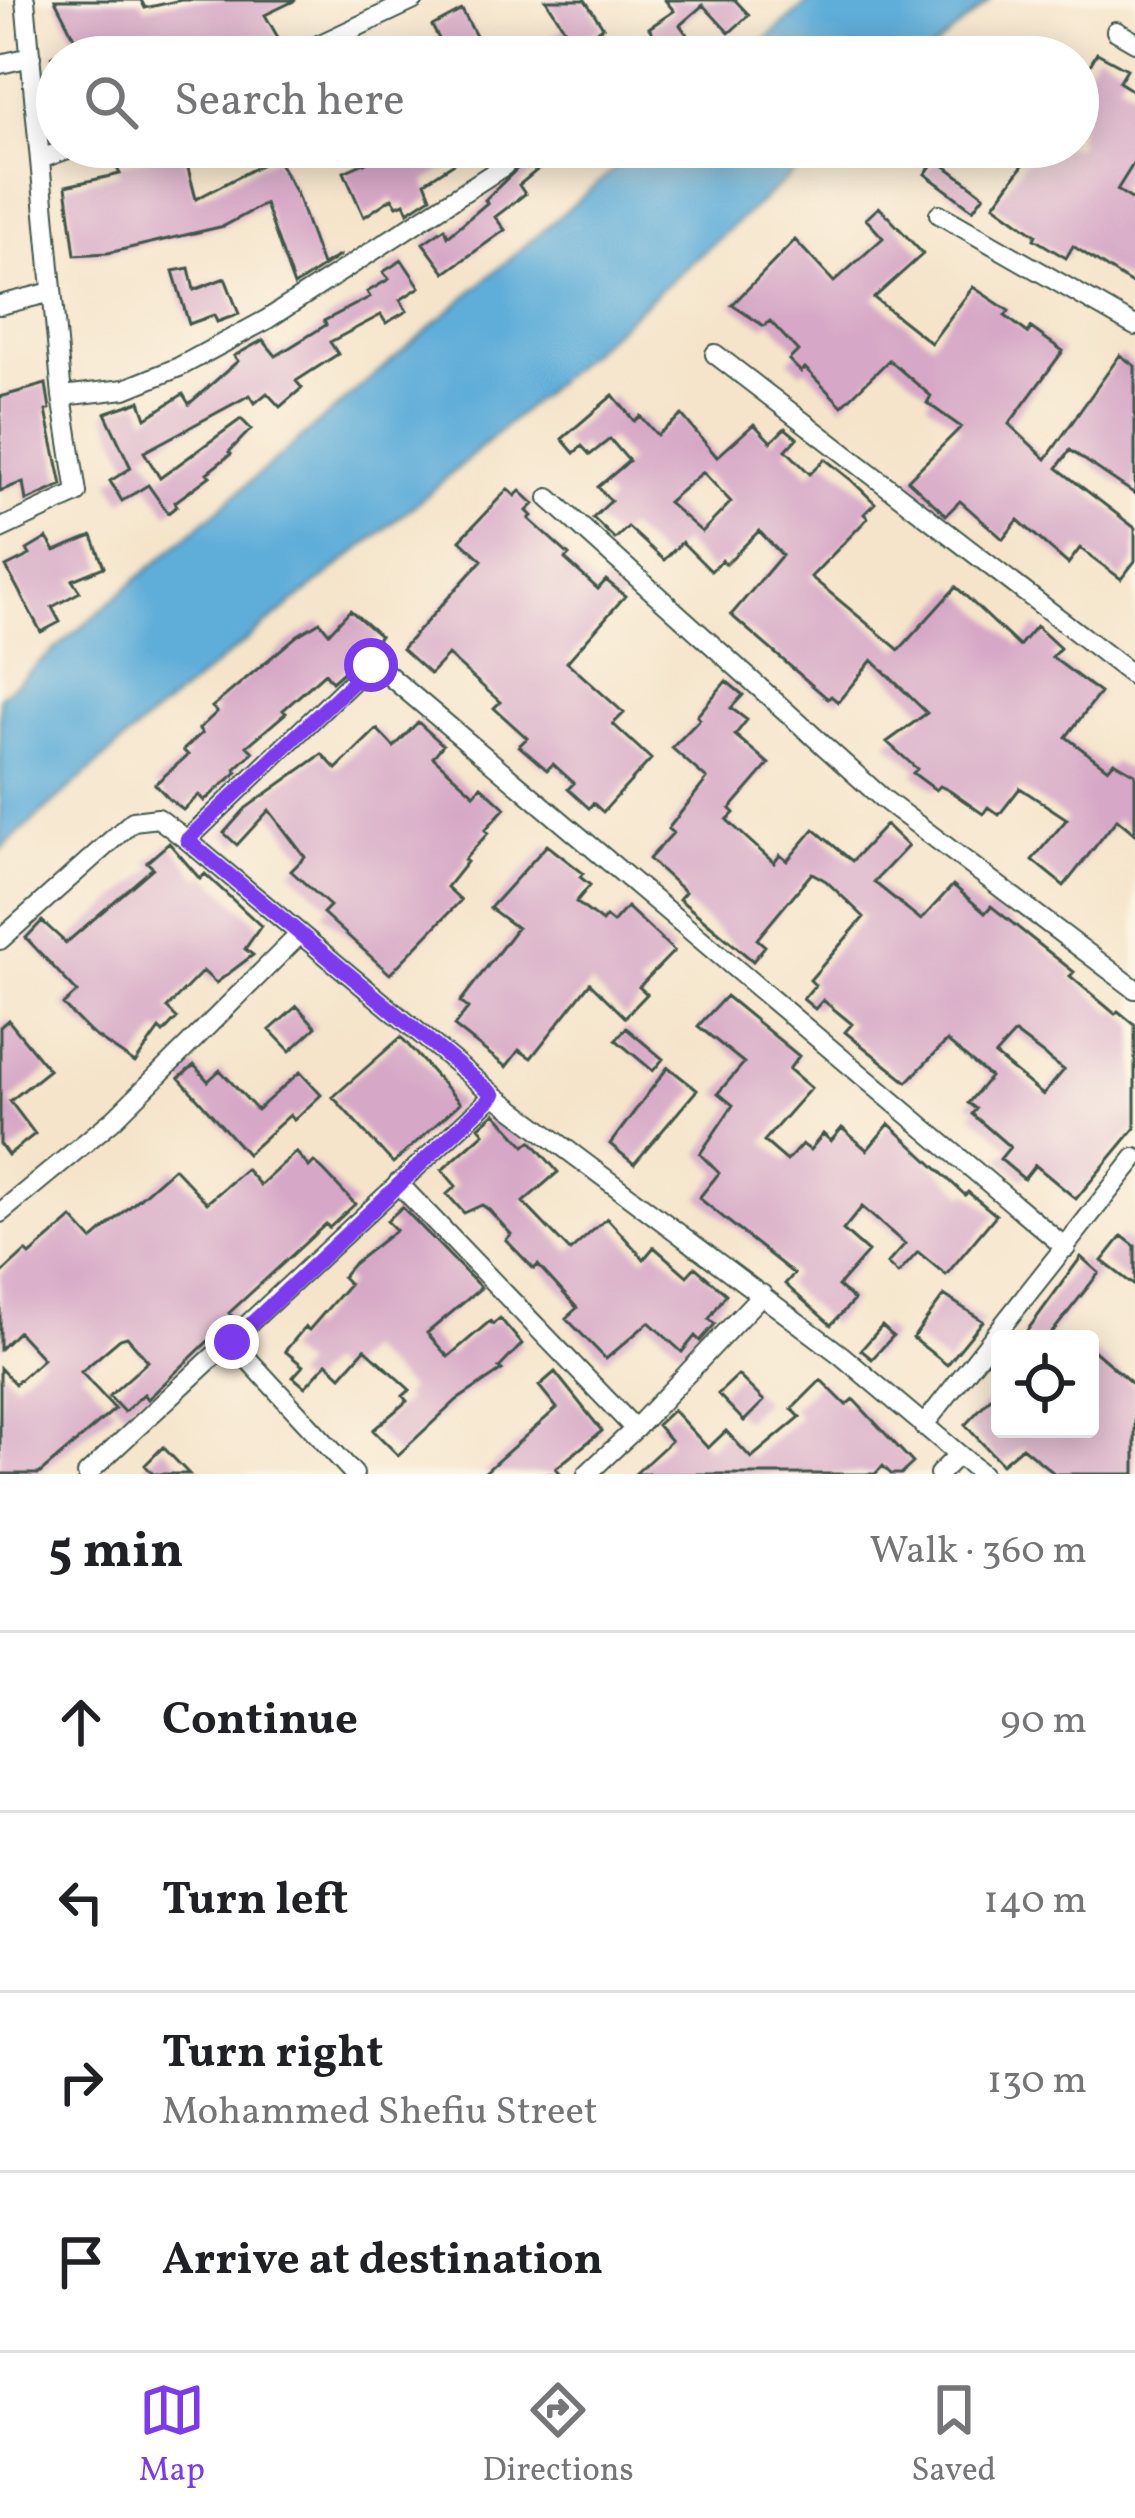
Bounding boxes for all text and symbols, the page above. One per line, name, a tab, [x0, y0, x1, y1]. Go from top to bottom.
search box	[36, 36, 1099, 168]
icon: search	[78, 69, 144, 135]
text: Search here	[174, 71, 405, 134]
route start	[344, 638, 398, 692]
route end	[205, 1315, 259, 1369]
map controls	[991, 1330, 1099, 1438]
button: locate	[991, 1330, 1099, 1438]
text: 5 min	[48, 1517, 184, 1588]
text: Walk · 360 m	[870, 1525, 1087, 1579]
icon: ahead	[48, 1689, 114, 1755]
text: Continue	[162, 1690, 358, 1753]
text: 90 m	[1000, 1695, 1087, 1749]
icon: left	[48, 1869, 114, 1935]
text: Turn left	[162, 1870, 348, 1933]
text: 140 m	[984, 1875, 1087, 1929]
text: Turn right	[162, 2023, 383, 2086]
icon: right	[48, 2049, 114, 2115]
text: 130 m	[987, 2055, 1087, 2109]
text: Mohammed Shefiu Street	[162, 2086, 598, 2140]
icon: arrive	[48, 2229, 114, 2295]
text: Arrive at destination	[162, 2230, 603, 2293]
tab: Map	[139, 2377, 205, 2495]
tab: Directions	[482, 2377, 634, 2495]
tab: Saved	[911, 2377, 996, 2495]

